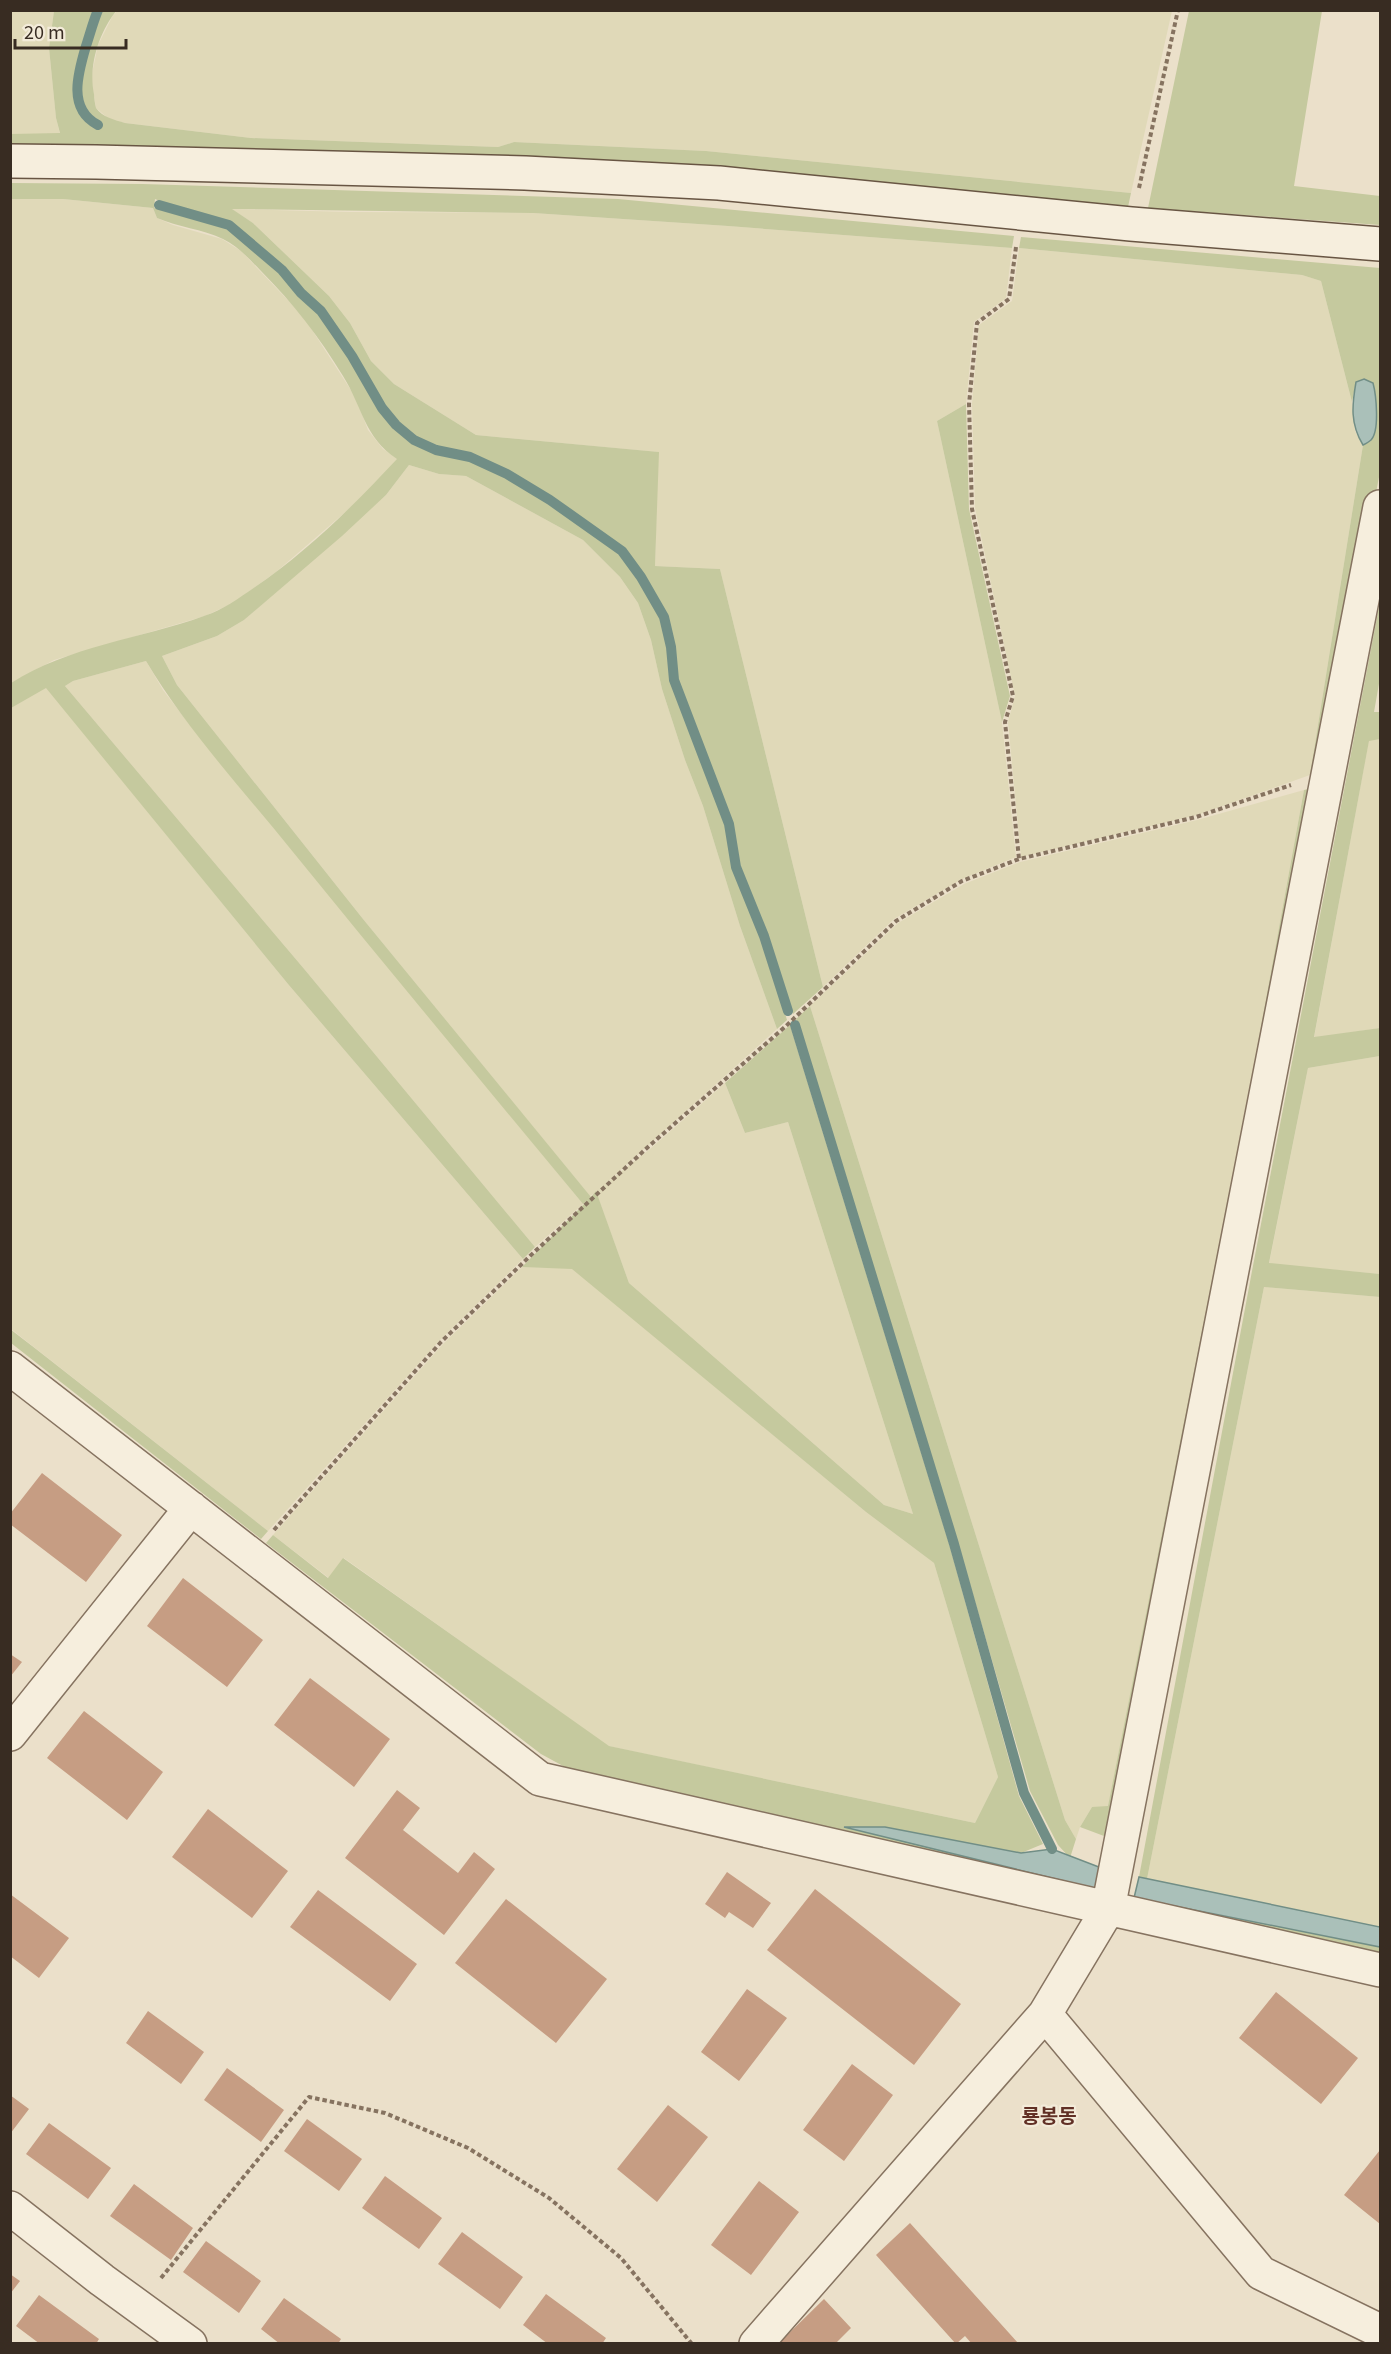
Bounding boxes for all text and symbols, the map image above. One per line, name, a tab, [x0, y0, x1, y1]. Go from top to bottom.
scale bar	[15, 12, 126, 50]
text: 20 m	[24, 18, 65, 44]
district label: 룡봉동	[1021, 2100, 1077, 2129]

